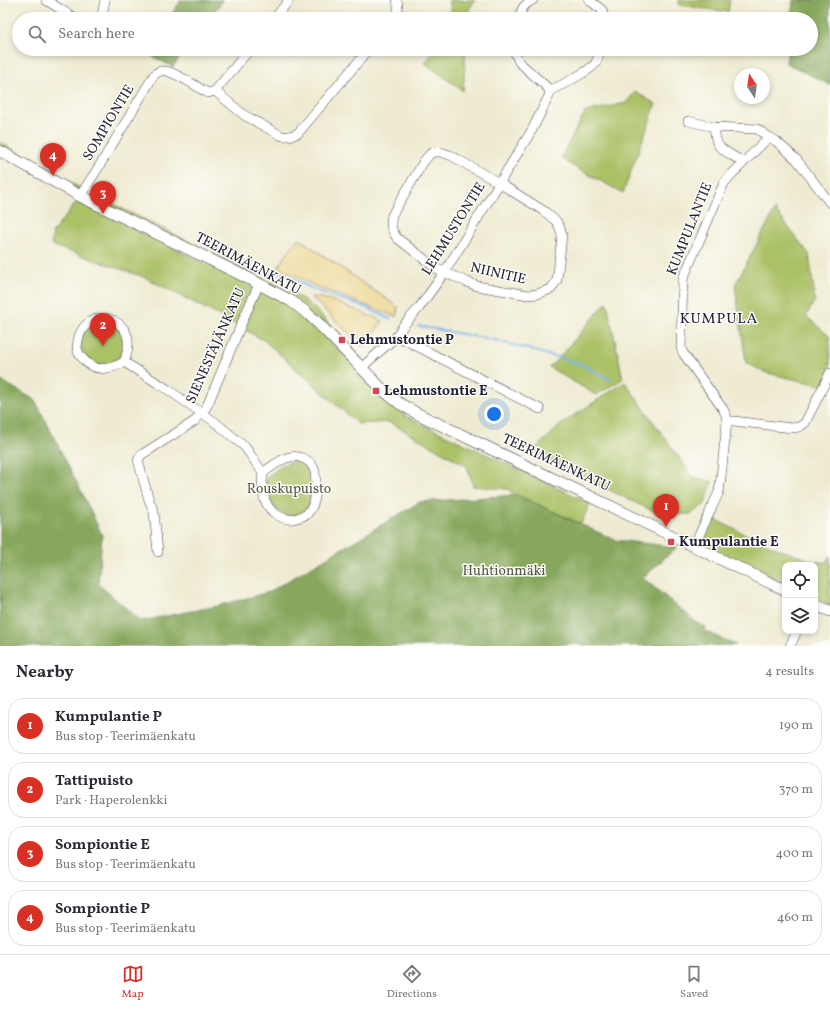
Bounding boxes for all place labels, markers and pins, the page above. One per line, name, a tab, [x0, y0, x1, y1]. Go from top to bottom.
pin: 4	[40, 143, 66, 176]
pin: 3	[90, 181, 116, 214]
pin: 2	[90, 313, 116, 346]
place label: Lehmustontie P	[350, 331, 454, 350]
marker: Lehmustontie P	[337, 335, 347, 345]
place label: Lehmustontie E	[384, 382, 488, 401]
marker: Lehmustontie E	[371, 386, 381, 396]
pin: 1	[653, 494, 679, 527]
place label: Kumpulantie E	[679, 533, 779, 552]
marker: Kumpulantie E	[666, 537, 676, 547]

